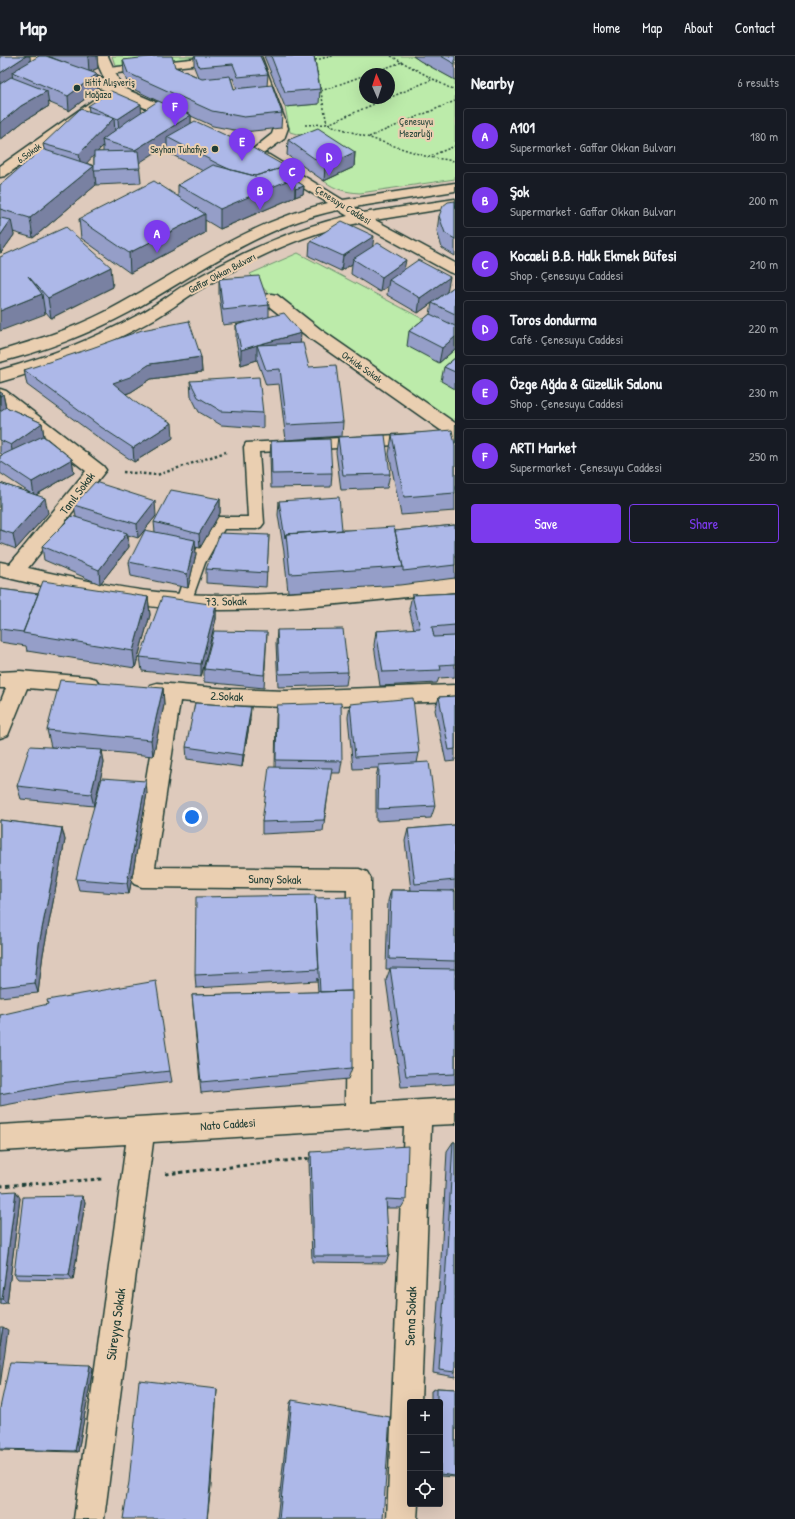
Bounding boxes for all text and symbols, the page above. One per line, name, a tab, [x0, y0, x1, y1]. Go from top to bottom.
text: Map	[20, 15, 47, 41]
text: Home	[593, 18, 620, 37]
text: Map	[642, 18, 662, 37]
text: About	[684, 18, 713, 37]
text: Contact	[735, 18, 775, 37]
north arrow	[359, 68, 395, 104]
text: Nearby	[471, 71, 514, 94]
text: 6 results	[738, 73, 779, 91]
place label: Hitit Alışveriş Mağaza	[85, 76, 135, 101]
marker: Hitit Alışveriş Mağaza	[72, 83, 82, 93]
pin: F	[162, 93, 188, 126]
park label: Çenesuyu Mezarlığı	[399, 115, 433, 140]
text: A101	[510, 117, 535, 138]
text: A	[482, 127, 488, 145]
text: 180 m	[750, 127, 778, 145]
pin: E	[229, 128, 255, 161]
text: Supermarket · Gaffar Okkan Bulvarı	[510, 138, 676, 156]
street label: 6.Sokak	[14, 140, 44, 166]
place label: Seyhan Tuhafiye	[150, 143, 207, 156]
pin: D	[316, 143, 342, 176]
marker: Seyhan Tuhafiye	[210, 144, 220, 154]
pin: C	[279, 158, 305, 191]
pin: B	[247, 177, 273, 210]
text: Şok	[510, 181, 529, 202]
street label: Çenesuyu Caddesi	[313, 183, 373, 227]
text: B	[482, 191, 488, 209]
text: 200 m	[748, 191, 778, 209]
text: Supermarket · Gaffar Okkan Bulvarı	[510, 202, 676, 220]
pin: A	[144, 220, 170, 253]
text: Kocaeli B.B. Halk Ekmek Büfesi	[510, 245, 677, 266]
street label: Gaffar Okkan Bulvarı	[186, 250, 258, 296]
text: C	[481, 255, 489, 273]
text: 210 m	[750, 255, 778, 273]
text: Shop · Çenesuyu Caddesi	[510, 266, 624, 284]
text: Toros dondurma	[510, 309, 597, 330]
text: D	[482, 319, 488, 337]
text: 220 m	[748, 319, 778, 337]
text: Café · Çenesuyu Caddesi	[510, 330, 623, 348]
street label: Orkide Sokak	[339, 348, 385, 386]
text: Özge Ağda & Güzellik Salonu	[510, 373, 662, 394]
text: E	[482, 383, 488, 401]
text: 230 m	[748, 383, 778, 401]
text: Shop · Çenesuyu Caddesi	[510, 394, 624, 412]
text: ARTI Market	[510, 437, 576, 458]
text: F	[483, 447, 487, 465]
text: 250 m	[749, 447, 778, 465]
text: Supermarket · Çenesuyu Caddesi	[510, 458, 662, 476]
street label: Tanıl Sokak	[55, 468, 99, 518]
button: Save	[471, 504, 621, 543]
button: Share	[629, 504, 779, 543]
street label: 73. Sokak	[205, 592, 247, 610]
street label: 2.Sokak	[210, 687, 244, 705]
your location	[182, 807, 202, 827]
street label: Sunay Sokak	[248, 870, 302, 888]
street label: Nato Caddesi	[200, 1114, 256, 1134]
street label: Süreyya Sokak	[101, 1286, 130, 1361]
street label: Sema Sokak	[399, 1286, 421, 1346]
map controls	[407, 1399, 443, 1507]
button: +	[407, 1399, 443, 1435]
button: −	[407, 1435, 443, 1471]
button: locate	[407, 1471, 443, 1507]

